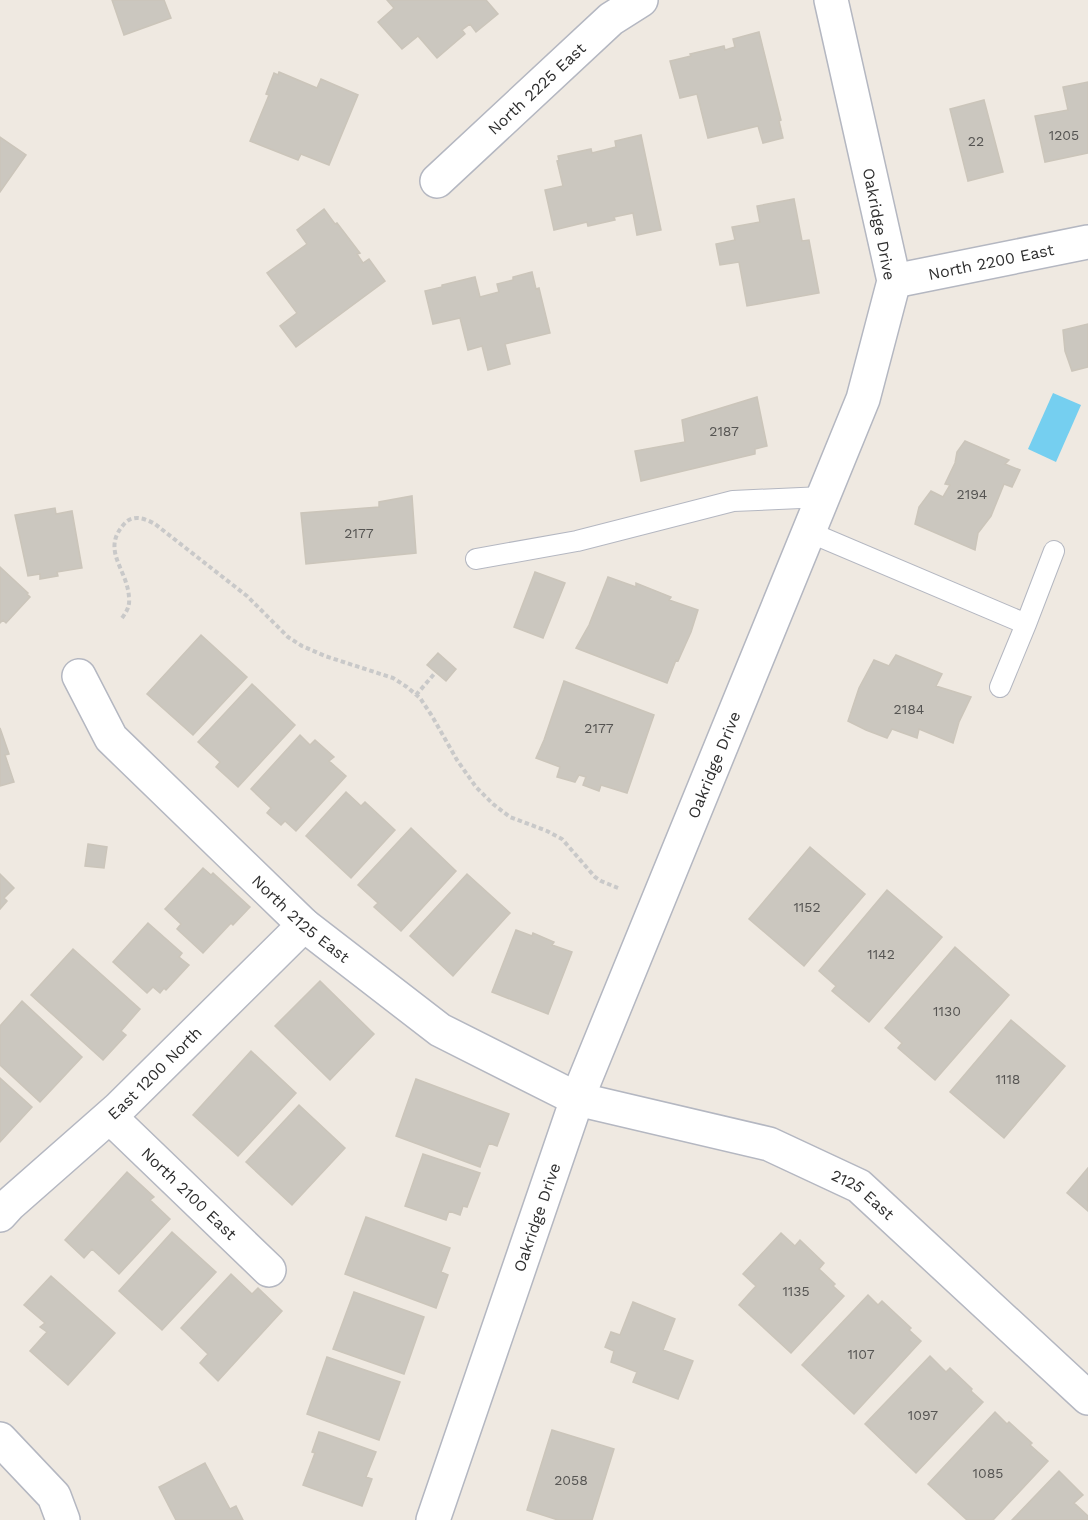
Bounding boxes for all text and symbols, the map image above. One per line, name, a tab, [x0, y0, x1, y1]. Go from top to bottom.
street label: North 2225 East	[484, 38, 590, 138]
house number: 1205	[1049, 127, 1079, 143]
house number: 22	[968, 133, 984, 149]
street label: Oakridge Drive	[859, 166, 899, 282]
street label: North 2200 East	[927, 240, 1056, 283]
house number: 2187	[709, 423, 739, 439]
house number: 2194	[957, 486, 987, 502]
house number: 2177	[344, 525, 374, 541]
house number: 2184	[894, 701, 924, 717]
street label: Oakridge Drive	[683, 708, 744, 821]
house number: 2177	[584, 720, 614, 736]
street label: North 2125 East	[248, 871, 354, 966]
house number: 1152	[793, 899, 821, 915]
house number: 1142	[867, 946, 895, 962]
house number: 1130	[933, 1003, 961, 1019]
street label: East 1200 North	[104, 1022, 205, 1123]
house number: 1118	[995, 1071, 1021, 1087]
street label: North 2100 East	[138, 1143, 241, 1244]
street label: Oakridge Drive	[509, 1160, 564, 1274]
street label: 2125 East	[828, 1165, 899, 1224]
house number: 1135	[782, 1283, 810, 1299]
house number: 1107	[847, 1346, 875, 1362]
house number: 1097	[908, 1407, 938, 1423]
house number: 1085	[973, 1465, 1003, 1481]
house number: 2058	[554, 1472, 588, 1488]

